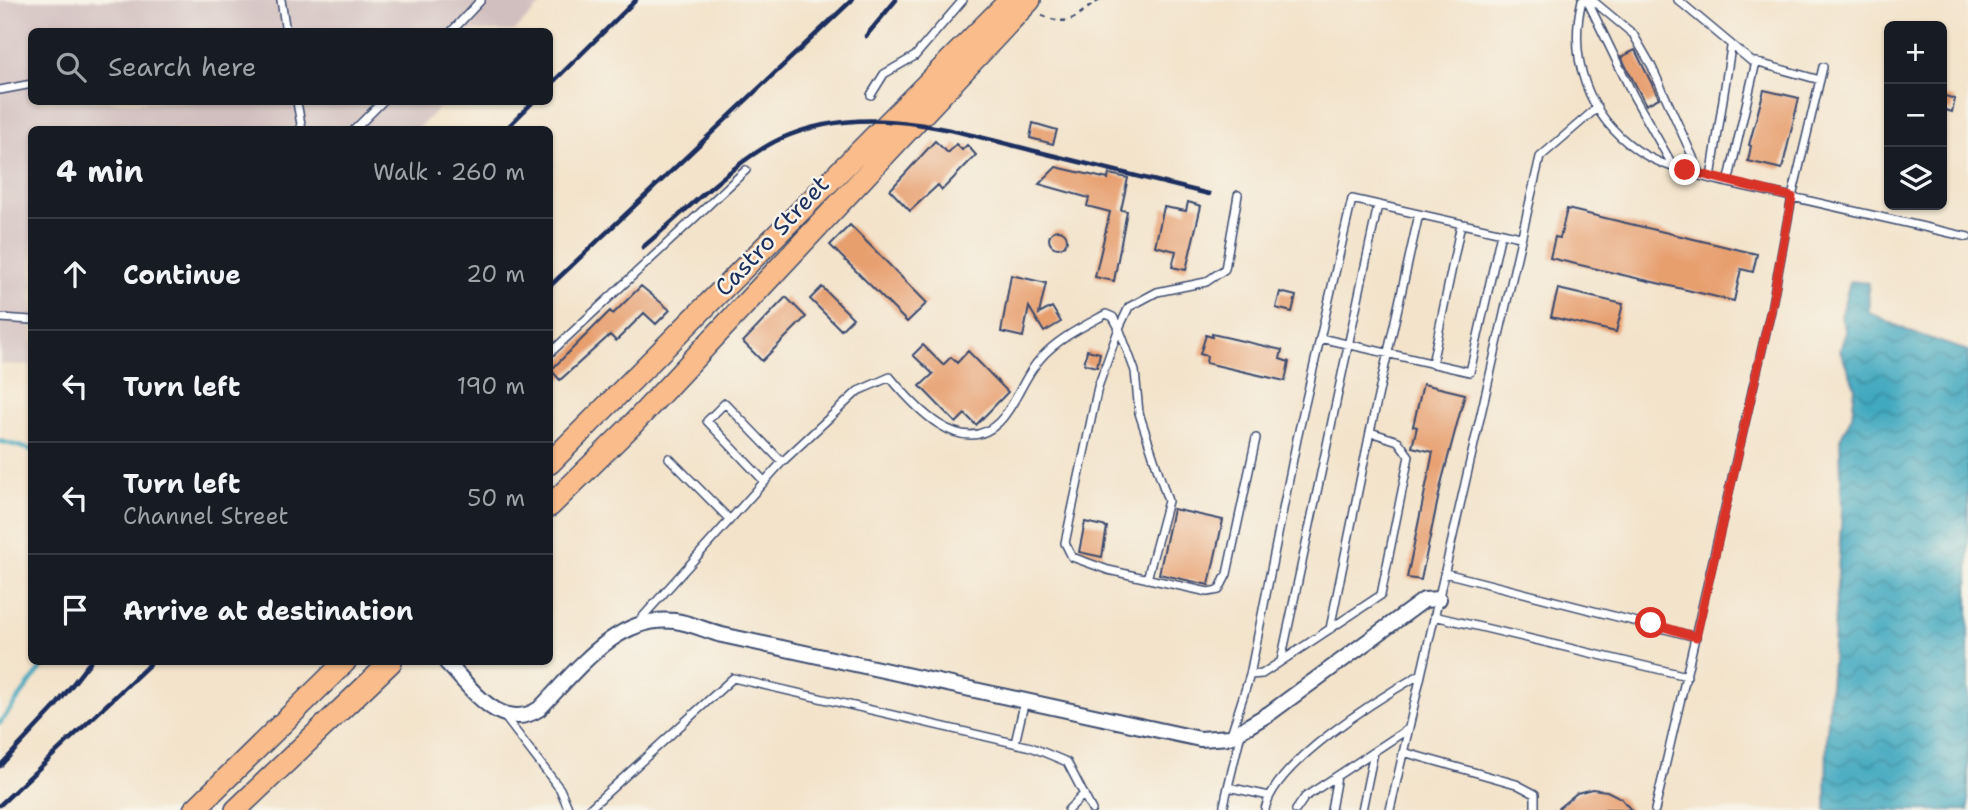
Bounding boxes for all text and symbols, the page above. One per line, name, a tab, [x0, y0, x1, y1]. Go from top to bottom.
map controls	[1884, 21, 1947, 210]
button: +	[1884, 21, 1947, 84]
search box	[28, 28, 553, 105]
icon: search	[52, 48, 90, 86]
text: Search here	[108, 49, 257, 84]
button: −	[1884, 84, 1947, 147]
button: layers	[1884, 147, 1947, 210]
text: 4 min	[56, 151, 143, 192]
route end	[1669, 154, 1700, 185]
text: Walk · 260 m	[373, 157, 525, 187]
street label: Castro Street	[708, 169, 836, 303]
icon: ahead	[56, 255, 94, 293]
text: Continue	[123, 257, 241, 292]
text: 20 m	[466, 259, 525, 289]
icon: left	[56, 367, 94, 405]
text: Turn left	[123, 369, 240, 404]
text: 190 m	[457, 371, 525, 401]
text: Turn left	[123, 466, 240, 501]
icon: left	[56, 479, 94, 517]
text: 50 m	[467, 483, 525, 513]
text: Channel Street	[123, 501, 288, 531]
icon: arrive	[56, 591, 94, 629]
text: Arrive at destination	[123, 593, 413, 628]
route start	[1635, 607, 1666, 638]

